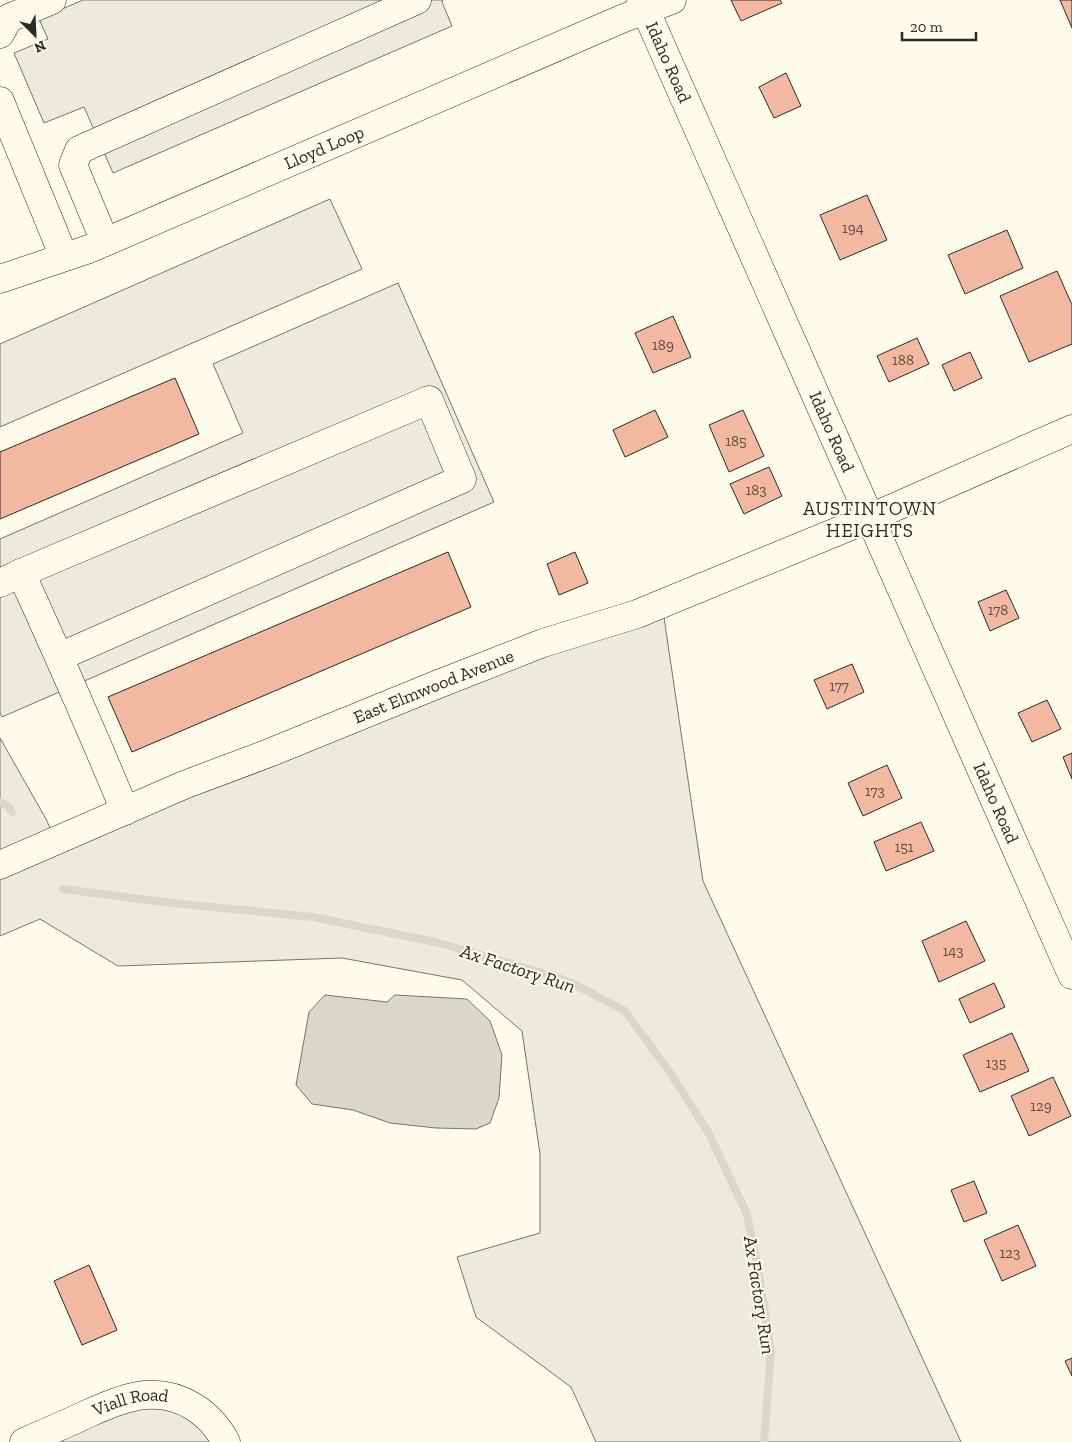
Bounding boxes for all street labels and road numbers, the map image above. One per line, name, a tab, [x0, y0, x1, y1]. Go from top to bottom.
street label: Idaho Road	[641, 18, 696, 106]
street label: Lloyd Loop	[281, 121, 367, 174]
street label: Idaho Road	[804, 388, 859, 476]
street label: East Elmwood Avenue	[350, 645, 517, 729]
street label: Idaho Road	[969, 759, 1024, 847]
street label: Viall Road	[88, 1384, 170, 1422]

